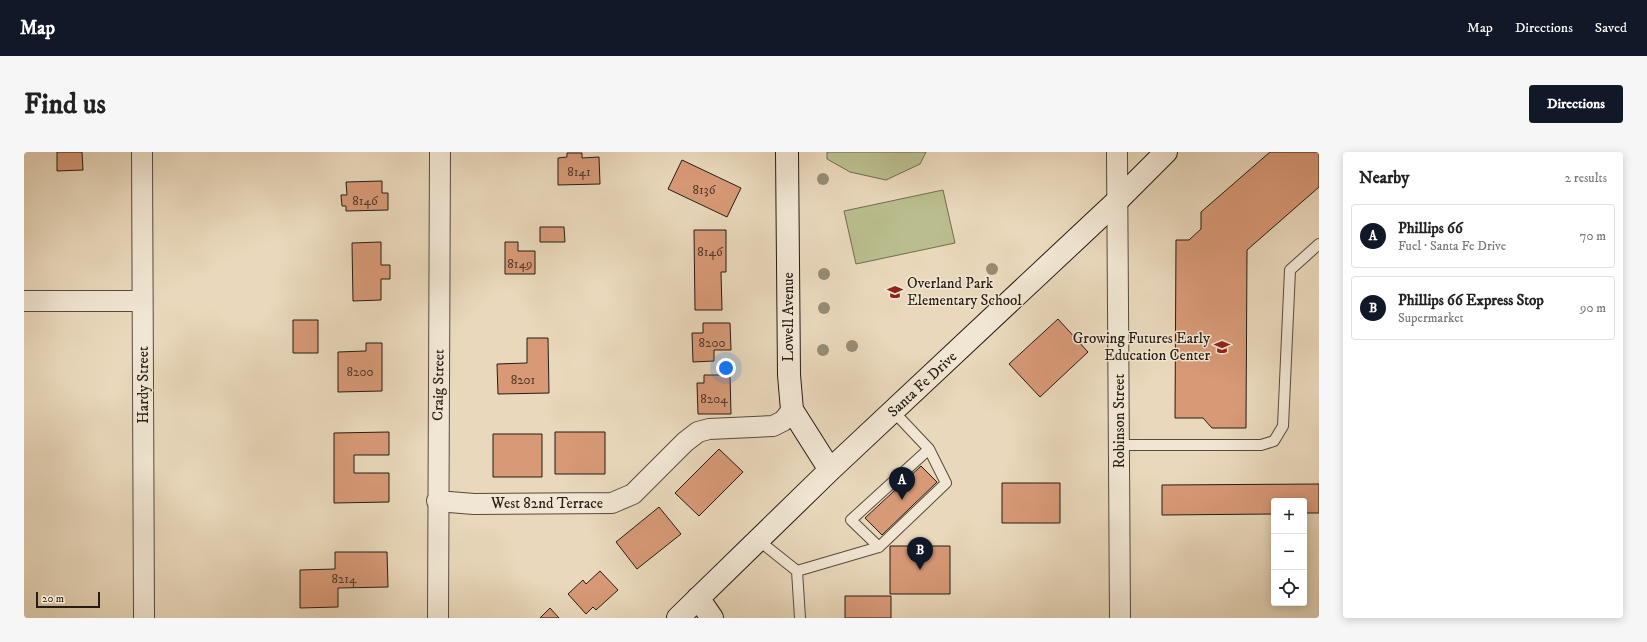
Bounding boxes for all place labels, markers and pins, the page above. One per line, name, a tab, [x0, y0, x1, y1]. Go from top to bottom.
place label: Overland Park Elementary School	[907, 274, 1022, 310]
school or university icon: Overland Park Elementary School	[886, 283, 904, 301]
place label: Growing Futures Early Education Center	[1073, 329, 1211, 365]
school or university icon: Growing Futures Early Education Center	[1213, 338, 1231, 356]
pin: A	[889, 467, 915, 500]
pin: B	[907, 537, 933, 570]

